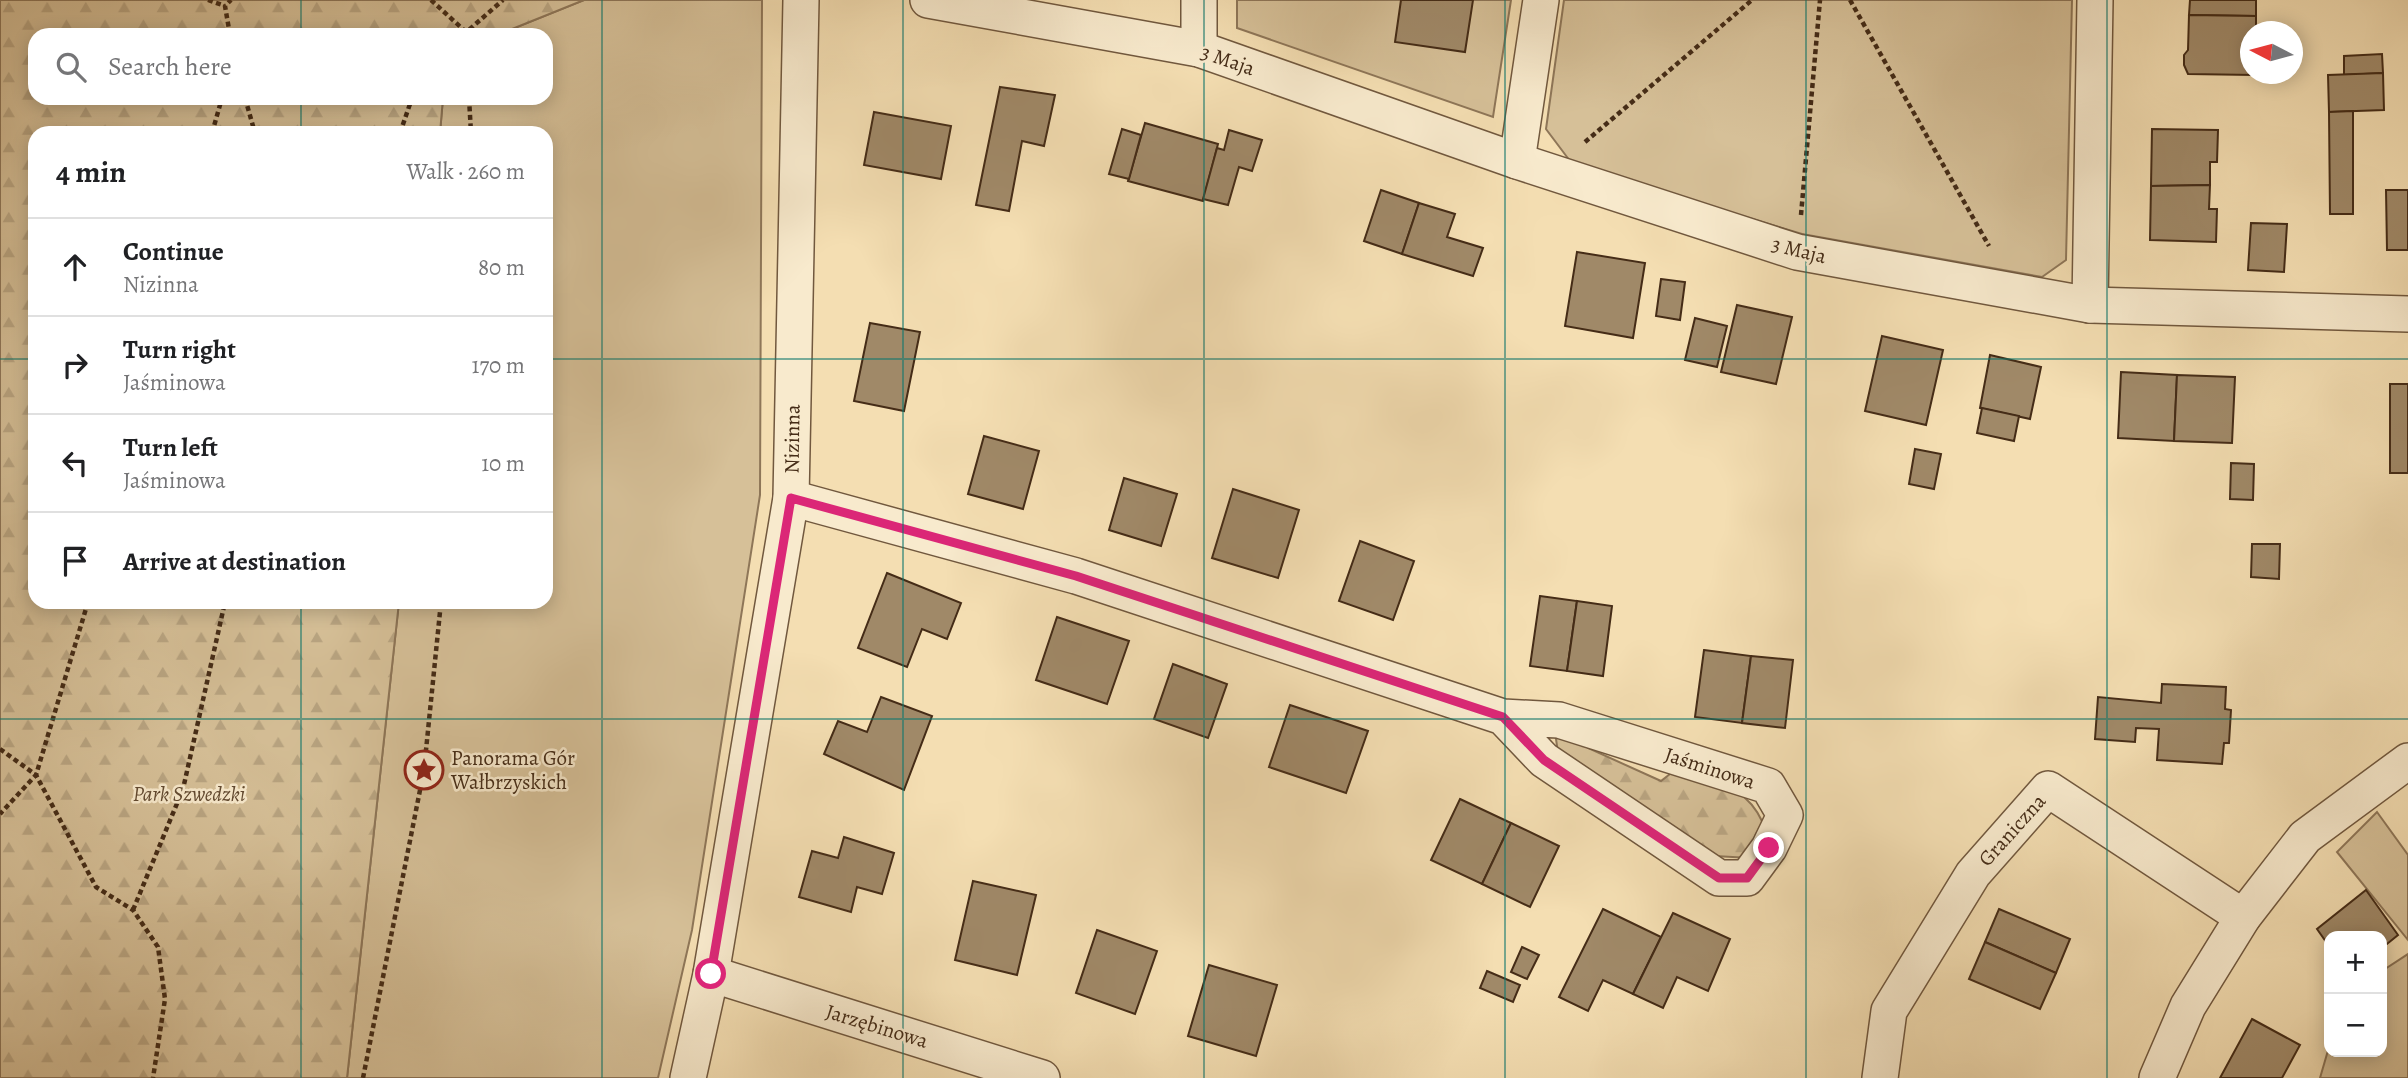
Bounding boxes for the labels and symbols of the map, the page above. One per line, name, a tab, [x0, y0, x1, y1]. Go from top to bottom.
north arrow	[2240, 21, 2303, 84]
street label: 3 Maja	[1197, 38, 1259, 82]
street label: 3 Maja	[1769, 230, 1829, 270]
street label: Nizinna	[777, 404, 807, 474]
street label: Jaśminowa	[1661, 740, 1759, 796]
place label: Panorama Gór Wałbrzyskich	[450, 744, 575, 796]
place icon: Panorama Gór Wałbrzyskich	[403, 749, 445, 791]
park label: Park Szwedzki	[133, 780, 245, 808]
street label: Graniczna	[1972, 788, 2052, 872]
route end	[1753, 832, 1784, 863]
route start	[695, 958, 726, 989]
street label: Jarzębinowa	[822, 997, 932, 1055]

